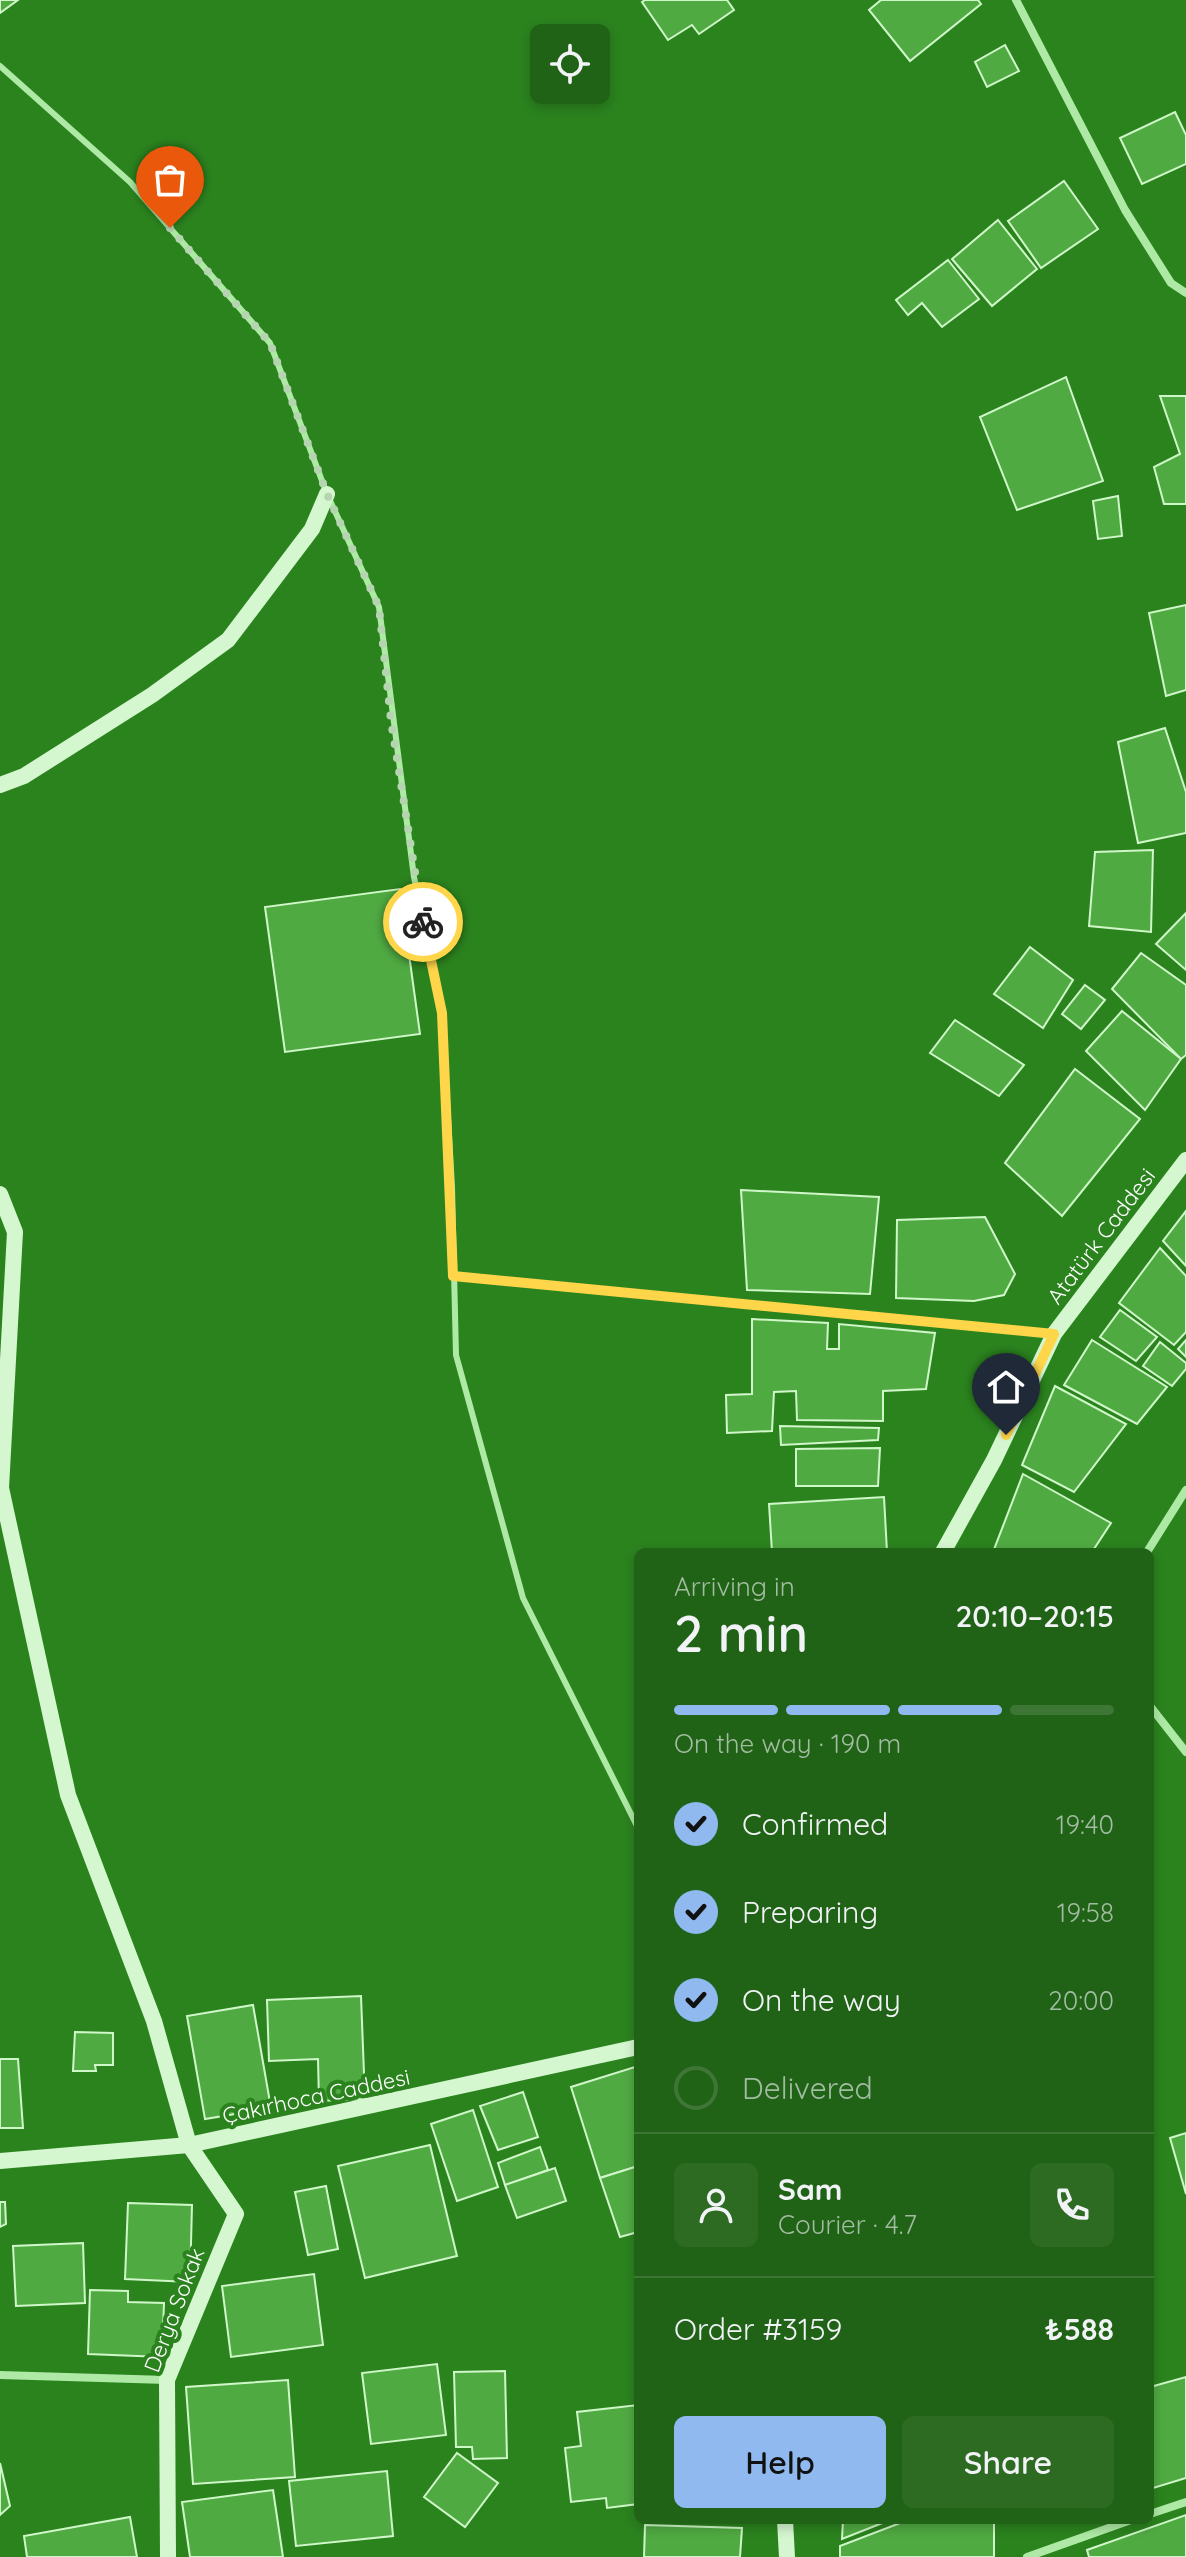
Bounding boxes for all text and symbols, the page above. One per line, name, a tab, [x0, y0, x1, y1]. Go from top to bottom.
map controls	[530, 24, 610, 104]
button: locate	[530, 24, 610, 104]
pin	[136, 146, 204, 228]
icon: bag	[148, 158, 192, 202]
courier	[383, 882, 463, 962]
icon: bike	[401, 900, 445, 944]
street label: Atatürk Caddesi	[1041, 1162, 1161, 1310]
pin	[972, 1353, 1040, 1435]
icon: home	[984, 1365, 1028, 1409]
text: Arriving in	[674, 1570, 795, 1603]
text: 20:10–20:15	[955, 1597, 1114, 1635]
text: 2 min	[674, 1600, 808, 1665]
text: On the way · 190 m	[674, 1727, 901, 1760]
icon: check	[674, 1802, 718, 1846]
text: Confirmed	[742, 1805, 888, 1843]
text: 19:40	[1056, 1808, 1114, 1841]
icon: check	[674, 1890, 718, 1934]
text: Preparing	[742, 1893, 878, 1931]
text: 19:58	[1057, 1896, 1114, 1929]
icon: check	[674, 1978, 718, 2022]
text: On the way	[742, 1981, 901, 2019]
text: 20:00	[1048, 1984, 1114, 2017]
street label: Çakırhoca Caddesi	[220, 2062, 412, 2130]
text: Delivered	[742, 2069, 873, 2107]
button: person	[674, 2163, 758, 2247]
button: phone	[1030, 2163, 1114, 2247]
text: Sam	[778, 2170, 842, 2208]
text: Courier · 4.7	[778, 2208, 917, 2241]
street label: Derya Sokak	[137, 2244, 211, 2376]
text: Order #3159	[674, 2310, 842, 2348]
text: ₺588	[1045, 2310, 1114, 2348]
button: Help	[674, 2416, 886, 2508]
button: Share	[902, 2416, 1114, 2508]

